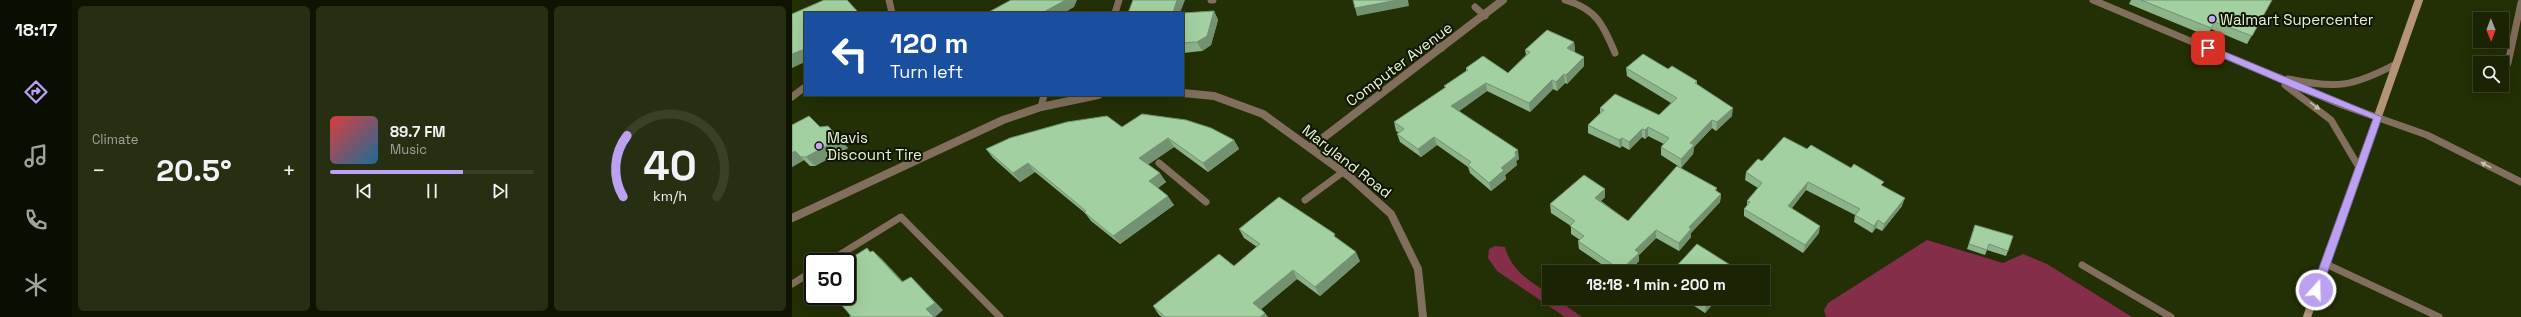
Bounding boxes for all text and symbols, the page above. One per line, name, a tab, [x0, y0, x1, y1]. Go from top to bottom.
place label: Walmart Supercenter	[2220, 10, 2374, 29]
north arrow	[2473, 12, 2509, 48]
map controls	[2473, 12, 2509, 92]
marker: Walmart Supercenter	[2207, 14, 2217, 24]
text: 18:17	[15, 18, 57, 41]
street label: Computer Avenue	[1342, 18, 1456, 110]
text: 120 m	[890, 25, 968, 61]
icon: left	[824, 28, 876, 80]
pin	[2191, 31, 2225, 65]
icon: arrive	[2197, 37, 2219, 59]
button: search	[2473, 56, 2509, 92]
text: Turn left	[890, 60, 963, 83]
icon: directions	[22, 78, 50, 106]
one-way arrow	[2309, 102, 2320, 110]
street label: Maryland Road	[1298, 120, 1396, 202]
text: 89.7 FM	[390, 122, 445, 141]
place label: Mavis Discount Tire	[827, 128, 922, 164]
text: Climate	[92, 131, 138, 148]
text: 40	[643, 138, 697, 191]
text: Music	[390, 141, 427, 158]
marker: Mavis Discount Tire	[814, 141, 824, 151]
icon: music	[22, 142, 50, 170]
text: 20.5°	[156, 151, 232, 190]
text: −	[92, 156, 106, 184]
text: +	[282, 156, 296, 184]
one-way arrow	[2480, 162, 2491, 169]
icon: previous	[353, 180, 375, 202]
icon: pause	[421, 180, 443, 202]
icon: next	[489, 180, 511, 202]
text: km/h	[653, 186, 687, 204]
icon: phone	[22, 206, 50, 234]
speed limit sign: 50	[804, 253, 856, 305]
position arrow	[2295, 269, 2337, 311]
icon: climate	[22, 271, 50, 299]
text: 18:18 · 1 min · 200 m	[1586, 275, 1726, 294]

